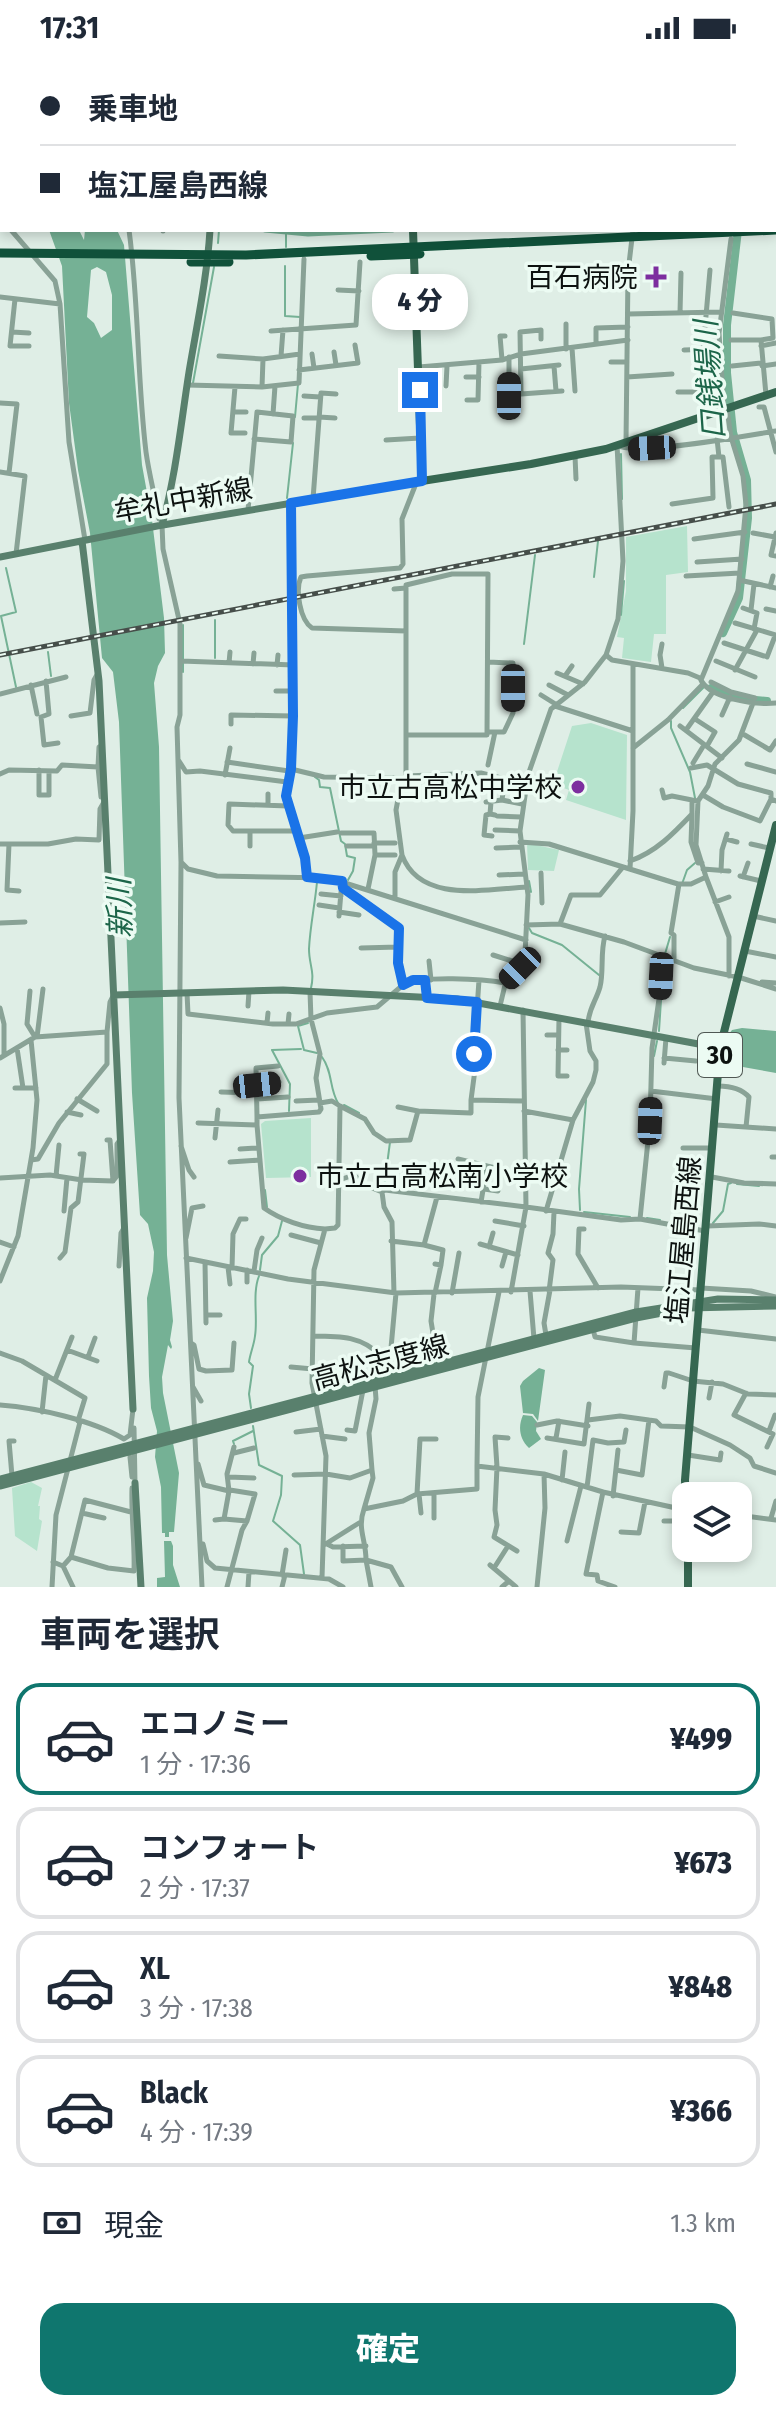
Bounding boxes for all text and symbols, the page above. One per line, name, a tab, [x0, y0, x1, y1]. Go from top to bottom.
text: 17:31	[40, 10, 99, 46]
text: 乗車地	[88, 91, 178, 127]
text: 塩江屋島西線	[88, 168, 268, 204]
place label: 百石病院	[526, 261, 638, 294]
marker: 百石病院	[645, 266, 667, 288]
callout: 4 分	[372, 274, 468, 330]
text: 4 分	[398, 286, 442, 317]
water label: 口銭場川	[688, 316, 732, 441]
route end	[402, 372, 438, 408]
car	[497, 372, 521, 420]
car	[627, 435, 677, 461]
street label: 牟礼中新線	[111, 472, 255, 529]
car	[501, 664, 525, 712]
place label: 市立古高松中学校	[338, 771, 562, 804]
marker: 市立古高松中学校	[569, 778, 587, 796]
water label: 新川	[101, 874, 139, 939]
car	[495, 943, 545, 993]
car	[648, 951, 674, 1001]
road number: 30	[698, 1033, 742, 1077]
route start	[456, 1036, 492, 1072]
car	[232, 1071, 282, 1099]
car	[637, 1097, 663, 1145]
street label: 塩江屋島西線	[660, 1155, 707, 1325]
place label: 市立古高松南小学校	[316, 1160, 568, 1193]
marker: 市立古高松南小学校	[291, 1167, 309, 1185]
street label: 高松志度線	[308, 1328, 452, 1397]
map controls	[672, 1482, 752, 1562]
button: layers	[672, 1482, 752, 1562]
text: 車両を選択	[40, 1613, 220, 1657]
icon: car	[44, 1703, 116, 1775]
text: エコノミー	[140, 1706, 290, 1742]
text: ¥499	[670, 1721, 732, 1757]
text: 1 分 · 17:36	[140, 1749, 251, 1780]
icon: car	[44, 1827, 116, 1899]
text: コンフォート	[140, 1830, 319, 1866]
text: ¥673	[674, 1845, 732, 1881]
text: 2 分 · 17:37	[140, 1873, 250, 1904]
icon: car	[44, 1951, 116, 2023]
text: XL	[140, 1951, 170, 1987]
text: ¥848	[669, 1969, 732, 2005]
text: 3 分 · 17:38	[140, 1993, 253, 2024]
icon: car	[44, 2075, 116, 2147]
text: Black	[140, 2075, 208, 2111]
text: ¥366	[670, 2093, 732, 2129]
text: 4 分 · 17:39	[140, 2117, 253, 2148]
icon: cash	[40, 2201, 84, 2245]
text: 現金	[104, 2208, 164, 2244]
text: 1.3 km	[670, 2208, 736, 2239]
button: 確定	[40, 2303, 736, 2395]

